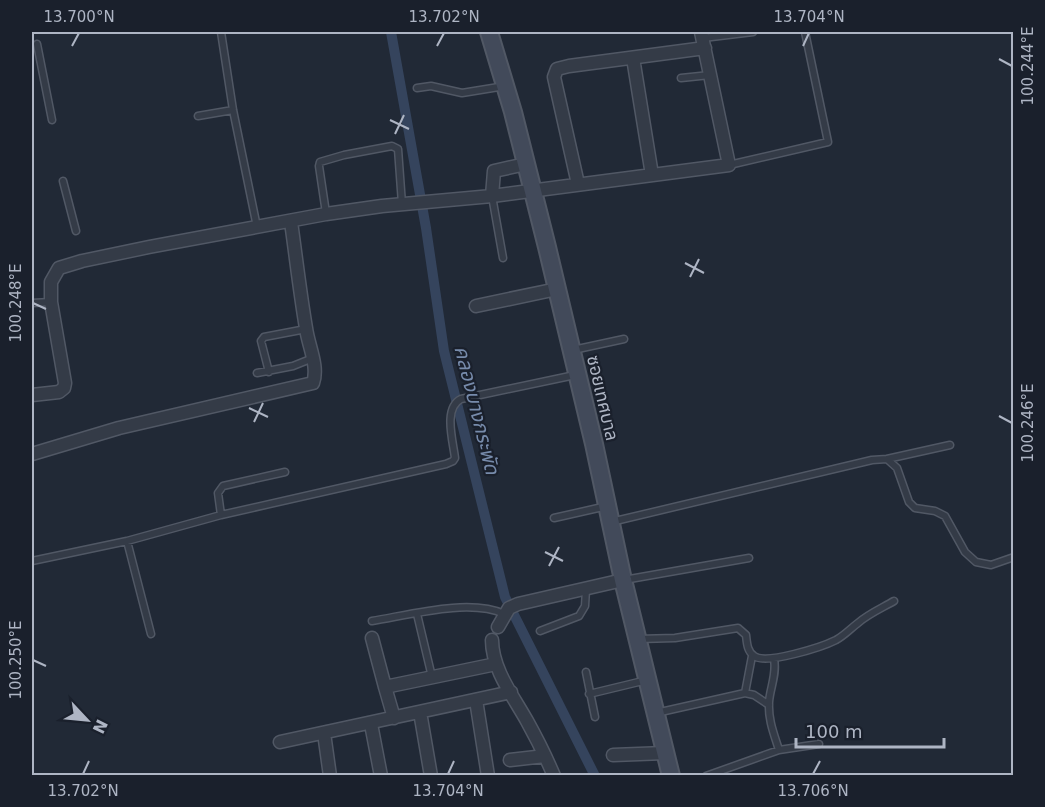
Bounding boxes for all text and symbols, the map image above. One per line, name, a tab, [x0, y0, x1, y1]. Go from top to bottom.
text: 13.700°N	[43, 8, 115, 26]
text: 13.702°N	[408, 8, 480, 26]
text: 13.704°N	[773, 8, 845, 26]
text: 100.244°E	[1019, 26, 1037, 106]
text: 100.248°E	[7, 263, 25, 343]
water label: คลองบางกระพัด	[449, 343, 505, 477]
street label: ซอยเทศบาล	[583, 353, 623, 443]
text: 100.246°E	[1019, 383, 1037, 463]
text: 100.250°E	[7, 620, 25, 700]
north arrow	[57, 690, 117, 750]
scale bar	[796, 711, 944, 749]
text: N	[89, 716, 112, 737]
text: 100 m	[805, 721, 863, 742]
text: 13.702°N	[47, 782, 119, 800]
text: 13.704°N	[412, 782, 484, 800]
text: 13.706°N	[777, 782, 849, 800]

